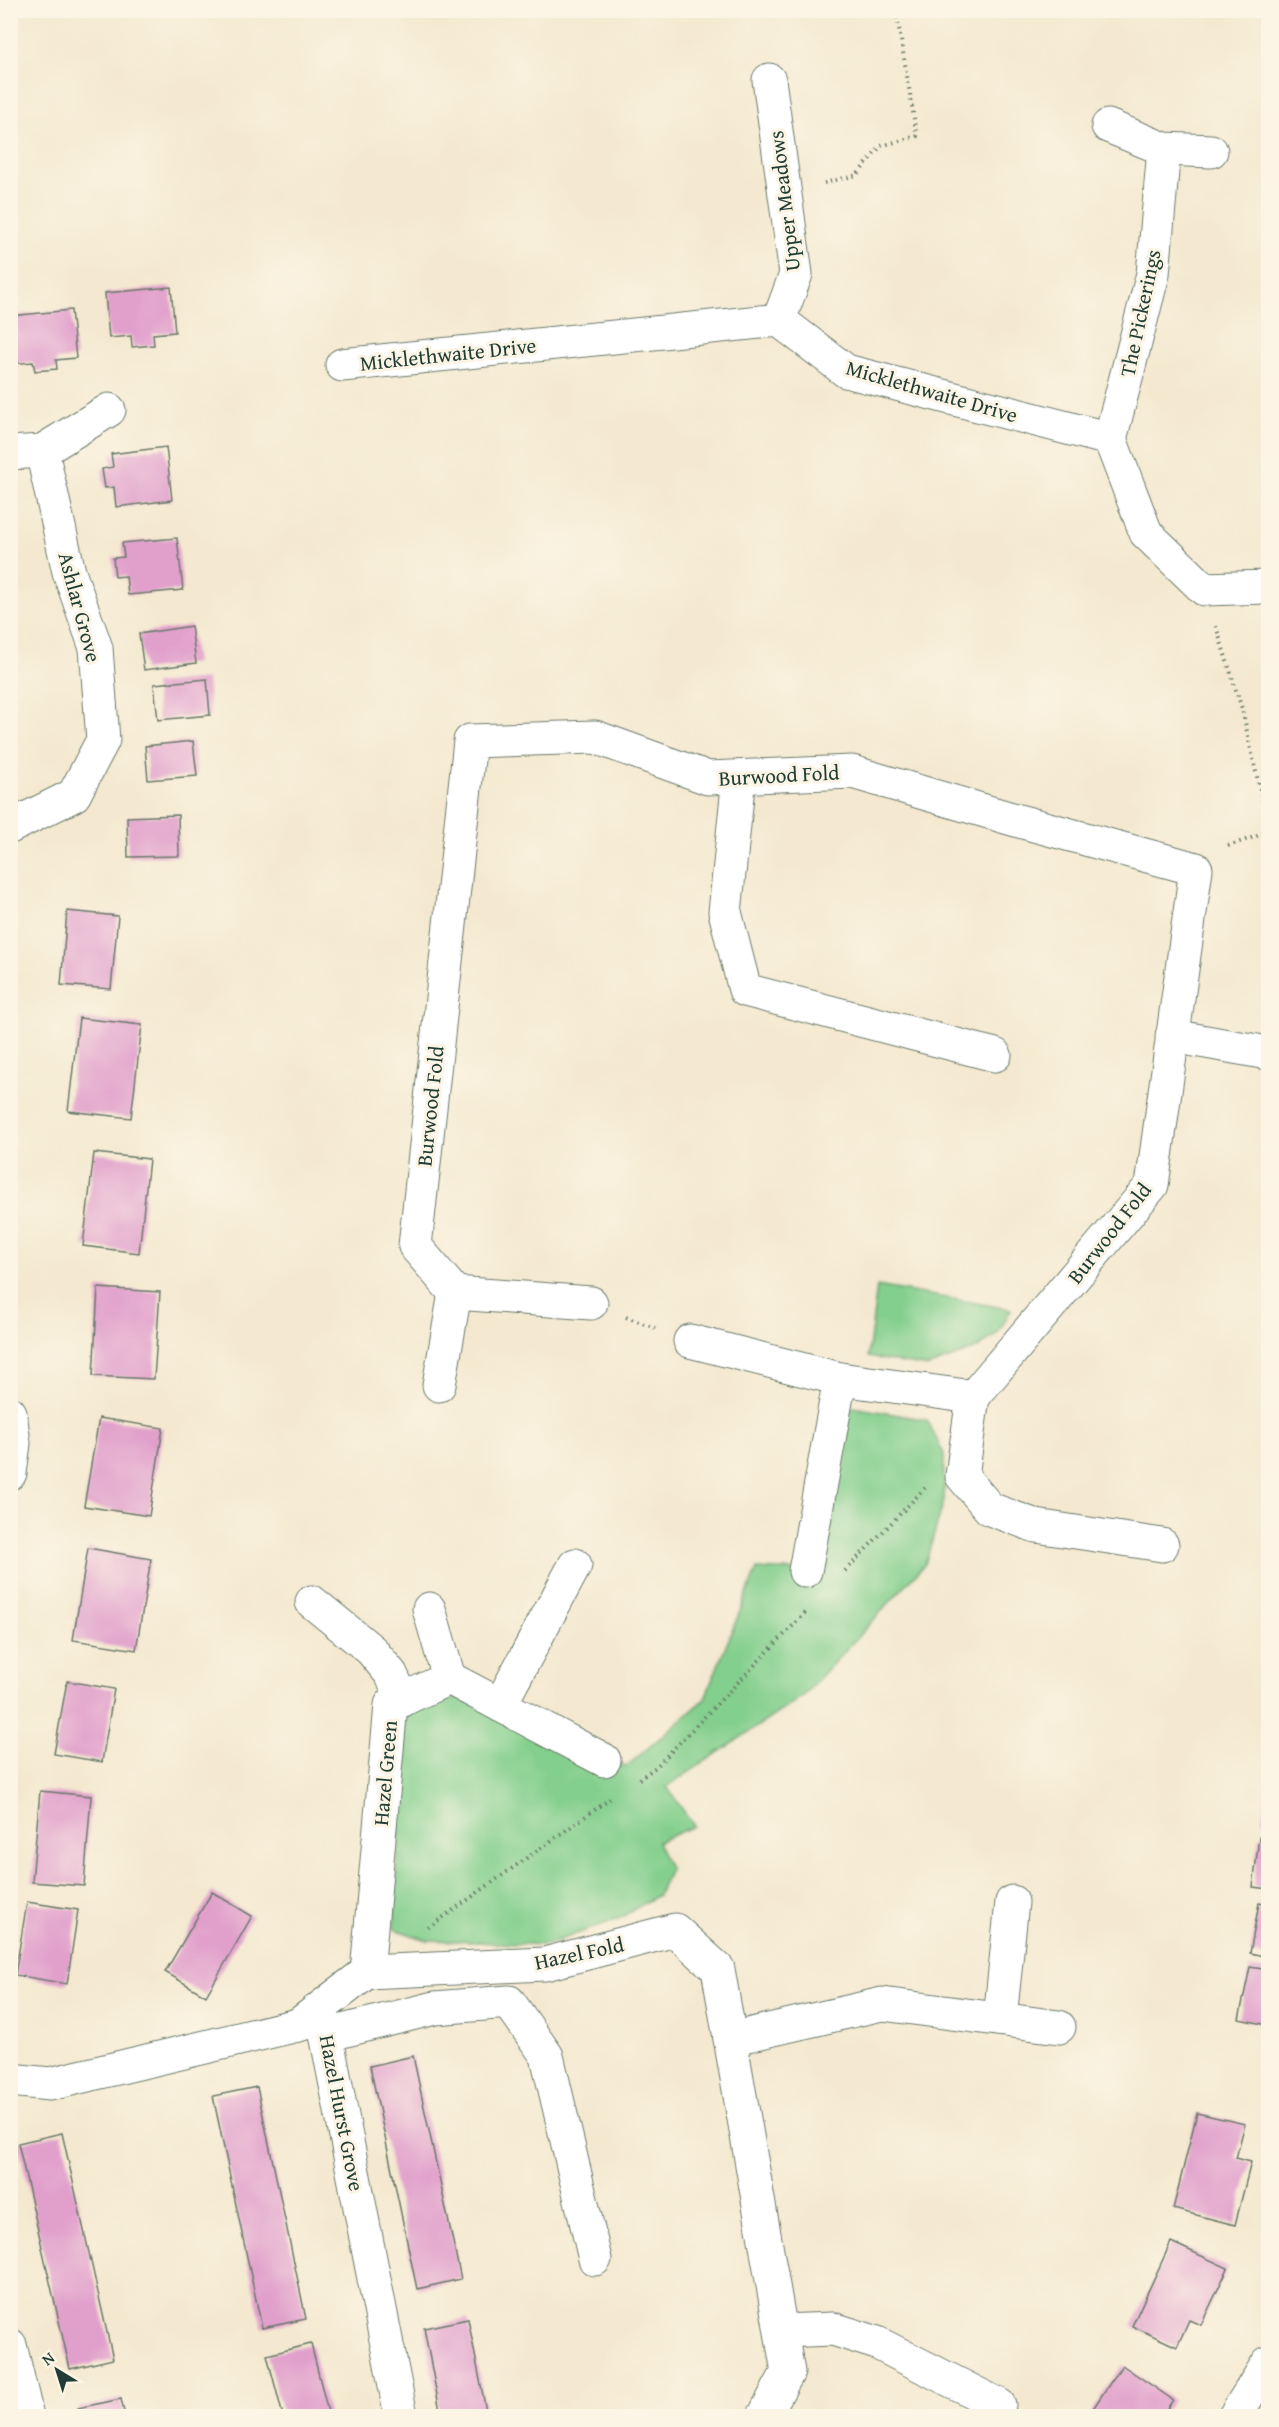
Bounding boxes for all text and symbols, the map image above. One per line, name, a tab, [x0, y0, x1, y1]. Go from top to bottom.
street label: Upper Meadows	[760, 129, 808, 273]
street label: The Pickerings	[1111, 246, 1169, 380]
street label: Micklethwaite Drive	[358, 329, 538, 379]
street label: Micklethwaite Drive	[843, 352, 1022, 430]
street label: Ashlar Grove	[50, 549, 110, 666]
street label: Burwood Fold	[718, 756, 841, 794]
street label: Burwood Fold	[408, 1043, 452, 1168]
street label: Burwood Fold	[1060, 1175, 1159, 1290]
street label: Hazel Green	[365, 1719, 405, 1827]
street label: Hazel Fold	[531, 1928, 627, 1978]
street label: Hazel Hurst Grove	[312, 2032, 372, 2194]
north arrow	[27, 2340, 87, 2400]
text: N	[36, 2345, 60, 2371]

